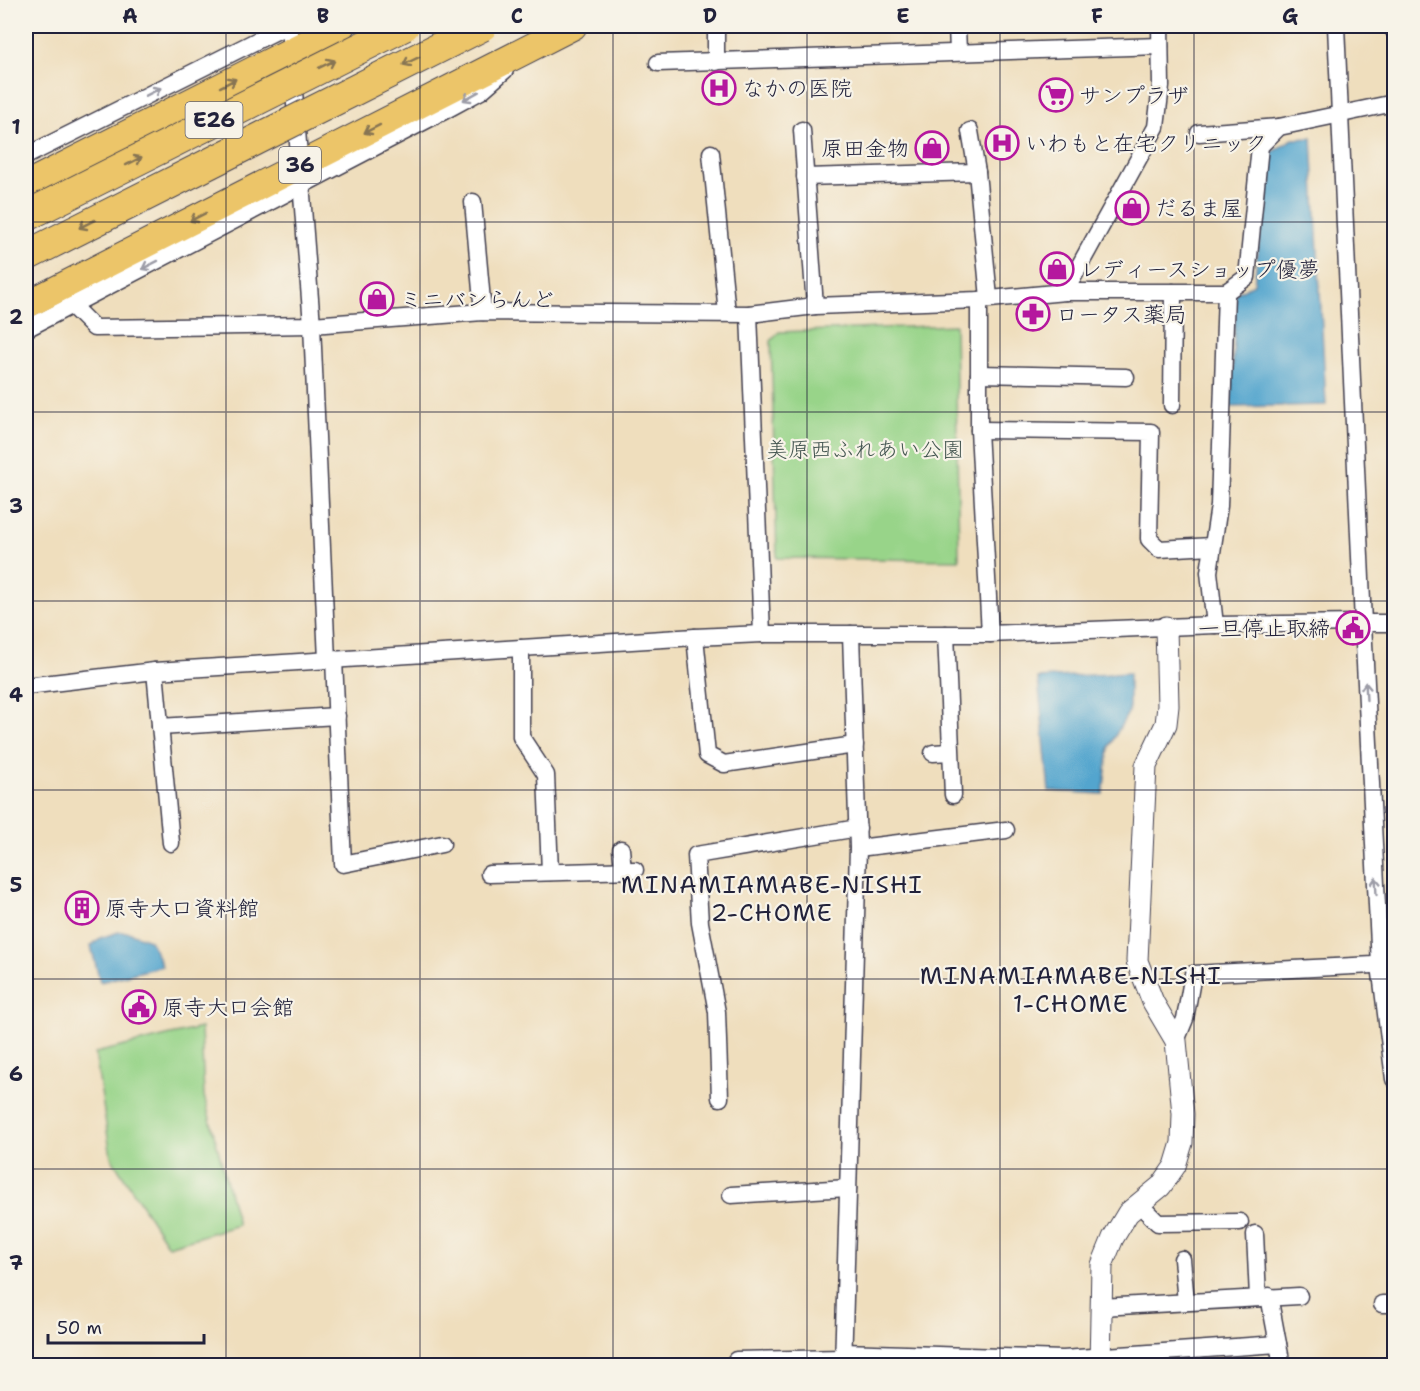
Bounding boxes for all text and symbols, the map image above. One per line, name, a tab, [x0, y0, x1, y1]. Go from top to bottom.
text: A	[122, 3, 138, 29]
text: B	[317, 3, 329, 29]
text: C	[511, 3, 523, 29]
text: D	[703, 3, 717, 29]
text: E	[896, 3, 910, 29]
text: F	[1091, 3, 1103, 29]
text: G	[1282, 3, 1298, 29]
one-way arrow	[403, 55, 420, 67]
one-way arrow	[317, 58, 335, 69]
hospital icon: なかの医院	[701, 70, 737, 106]
place label: なかの医院	[742, 74, 852, 103]
one-way arrow	[219, 77, 237, 89]
supermarket icon: サンプラザ	[1038, 77, 1074, 113]
place label: サンプラザ	[1079, 81, 1189, 110]
one-way arrow	[144, 86, 161, 98]
one-way arrow	[463, 90, 480, 102]
road number: E26	[186, 102, 242, 138]
text: 1	[11, 114, 21, 140]
one-way arrow	[363, 124, 381, 135]
hospital icon: いわもと在宅クリニック	[984, 125, 1020, 161]
place label: いわもと在宅クリニック	[1025, 129, 1267, 158]
shop icon: 原田金物	[914, 130, 950, 166]
place label: 原田金物	[821, 134, 909, 163]
road number: 36	[279, 147, 321, 183]
one-way arrow	[124, 154, 142, 166]
shop icon: だるま屋	[1114, 190, 1150, 226]
place label: だるま屋	[1155, 194, 1243, 223]
one-way arrow	[190, 211, 207, 223]
one-way arrow	[79, 218, 96, 230]
shop icon: レディースショップ優夢	[1039, 251, 1075, 287]
place label: レディースショップ優夢	[1080, 255, 1320, 284]
one-way arrow	[141, 260, 159, 271]
shop icon: ミニバンらんど	[359, 281, 395, 317]
place label: ミニバンらんど	[400, 285, 554, 314]
pharmacy icon: ロータス薬局	[1015, 296, 1051, 332]
place label: ロータス薬局	[1056, 300, 1187, 329]
text: 2	[9, 304, 23, 330]
park label: 美原西ふれあい公園	[766, 435, 964, 464]
text: 3	[9, 493, 23, 519]
public building icon: 一旦停止取締	[1335, 610, 1371, 646]
place label: 一旦停止取締	[1198, 614, 1330, 643]
text: 4	[9, 682, 23, 708]
one-way arrow	[1361, 682, 1372, 702]
district label: MINAMIAMABE-NISHI 2-CHOME	[621, 869, 923, 929]
text: 5	[10, 872, 22, 898]
one-way arrow	[1370, 877, 1381, 897]
building icon: 原寺大口資料館	[64, 890, 100, 926]
place label: 原寺大口資料館	[105, 894, 259, 923]
district label: MINAMIAMABE-NISHI 1-CHOME	[920, 960, 1222, 1020]
public building icon: 原寺大口会館	[121, 989, 157, 1025]
place label: 原寺大口会館	[162, 993, 294, 1022]
text: 6	[9, 1061, 23, 1087]
text: 7	[9, 1250, 23, 1276]
scale bar	[48, 1307, 204, 1345]
text: 50 m	[57, 1316, 102, 1340]

